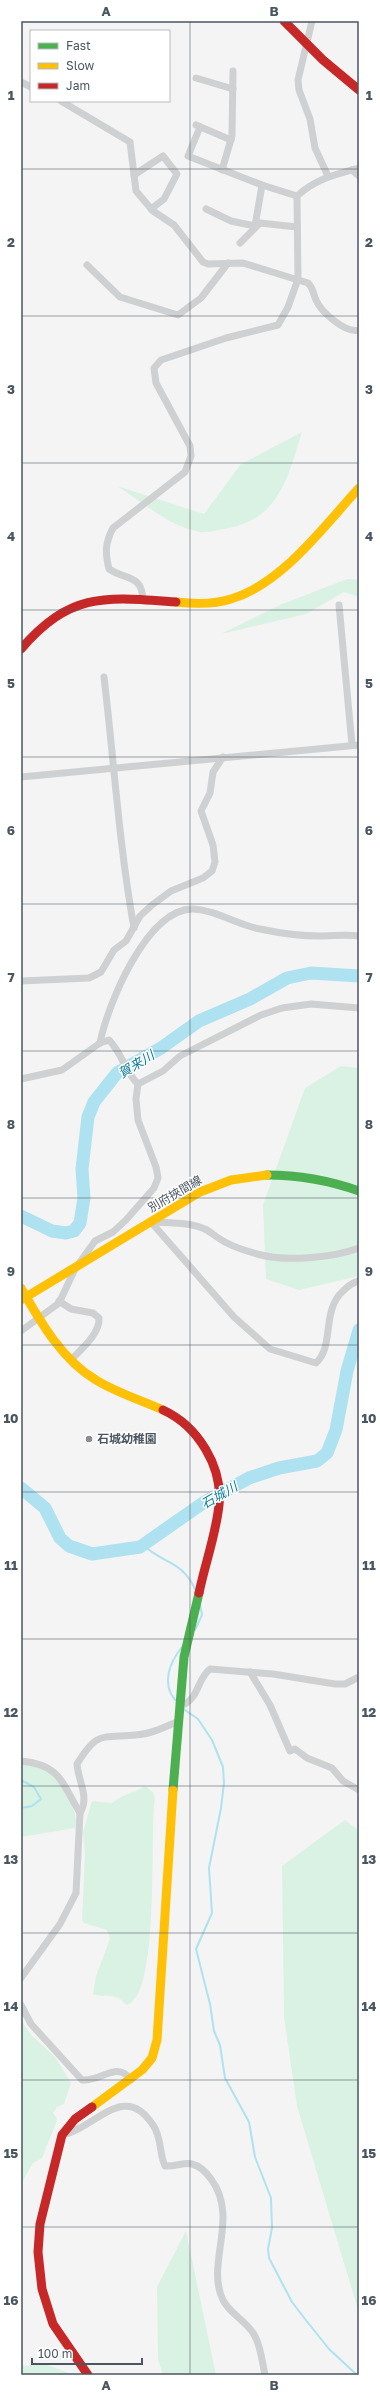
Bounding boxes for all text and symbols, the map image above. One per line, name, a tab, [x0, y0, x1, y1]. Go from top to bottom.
text: A	[101, 3, 111, 19]
text: B	[269, 3, 279, 19]
legend	[30, 30, 170, 102]
text: Fast	[66, 38, 91, 53]
text: Slow	[66, 58, 94, 73]
text: Jam	[66, 78, 90, 93]
text: 1	[8, 87, 15, 103]
text: 1	[366, 87, 373, 103]
text: 2	[7, 234, 15, 250]
text: 2	[365, 234, 373, 250]
text: 3	[7, 381, 15, 397]
text: 3	[365, 381, 373, 397]
text: 4	[7, 528, 15, 544]
text: 4	[365, 528, 373, 544]
text: 5	[7, 675, 15, 691]
text: 5	[365, 675, 373, 691]
text: 6	[7, 822, 15, 838]
text: 6	[365, 822, 373, 838]
text: 7	[7, 969, 15, 985]
text: 7	[365, 969, 373, 985]
water label: 賀来川	[115, 1046, 158, 1081]
text: 8	[7, 1116, 15, 1132]
text: 8	[365, 1116, 373, 1132]
street label: 別府挾間線	[145, 1172, 204, 1215]
text: 9	[7, 1263, 15, 1279]
text: 9	[365, 1263, 373, 1279]
text: 10	[3, 1410, 19, 1426]
text: 10	[361, 1410, 377, 1426]
place label: 石城幼稚園	[97, 1431, 157, 1446]
marker: 石城幼稚園	[84, 1434, 94, 1444]
water label: 石城川	[198, 1477, 242, 1512]
text: 11	[4, 1557, 18, 1573]
text: 11	[362, 1557, 376, 1573]
text: 12	[4, 1704, 18, 1720]
text: 12	[362, 1704, 376, 1720]
text: 13	[4, 1851, 18, 1867]
text: 13	[362, 1851, 376, 1867]
text: 14	[4, 1998, 18, 2014]
text: 14	[362, 1998, 376, 2014]
text: 15	[4, 2145, 18, 2161]
text: 15	[362, 2145, 376, 2161]
text: 16	[4, 2292, 18, 2308]
text: 16	[362, 2292, 376, 2308]
scale bar	[32, 2340, 142, 2366]
text: 100 m	[38, 2346, 72, 2361]
text: A	[101, 2377, 111, 2393]
text: B	[269, 2377, 279, 2393]

